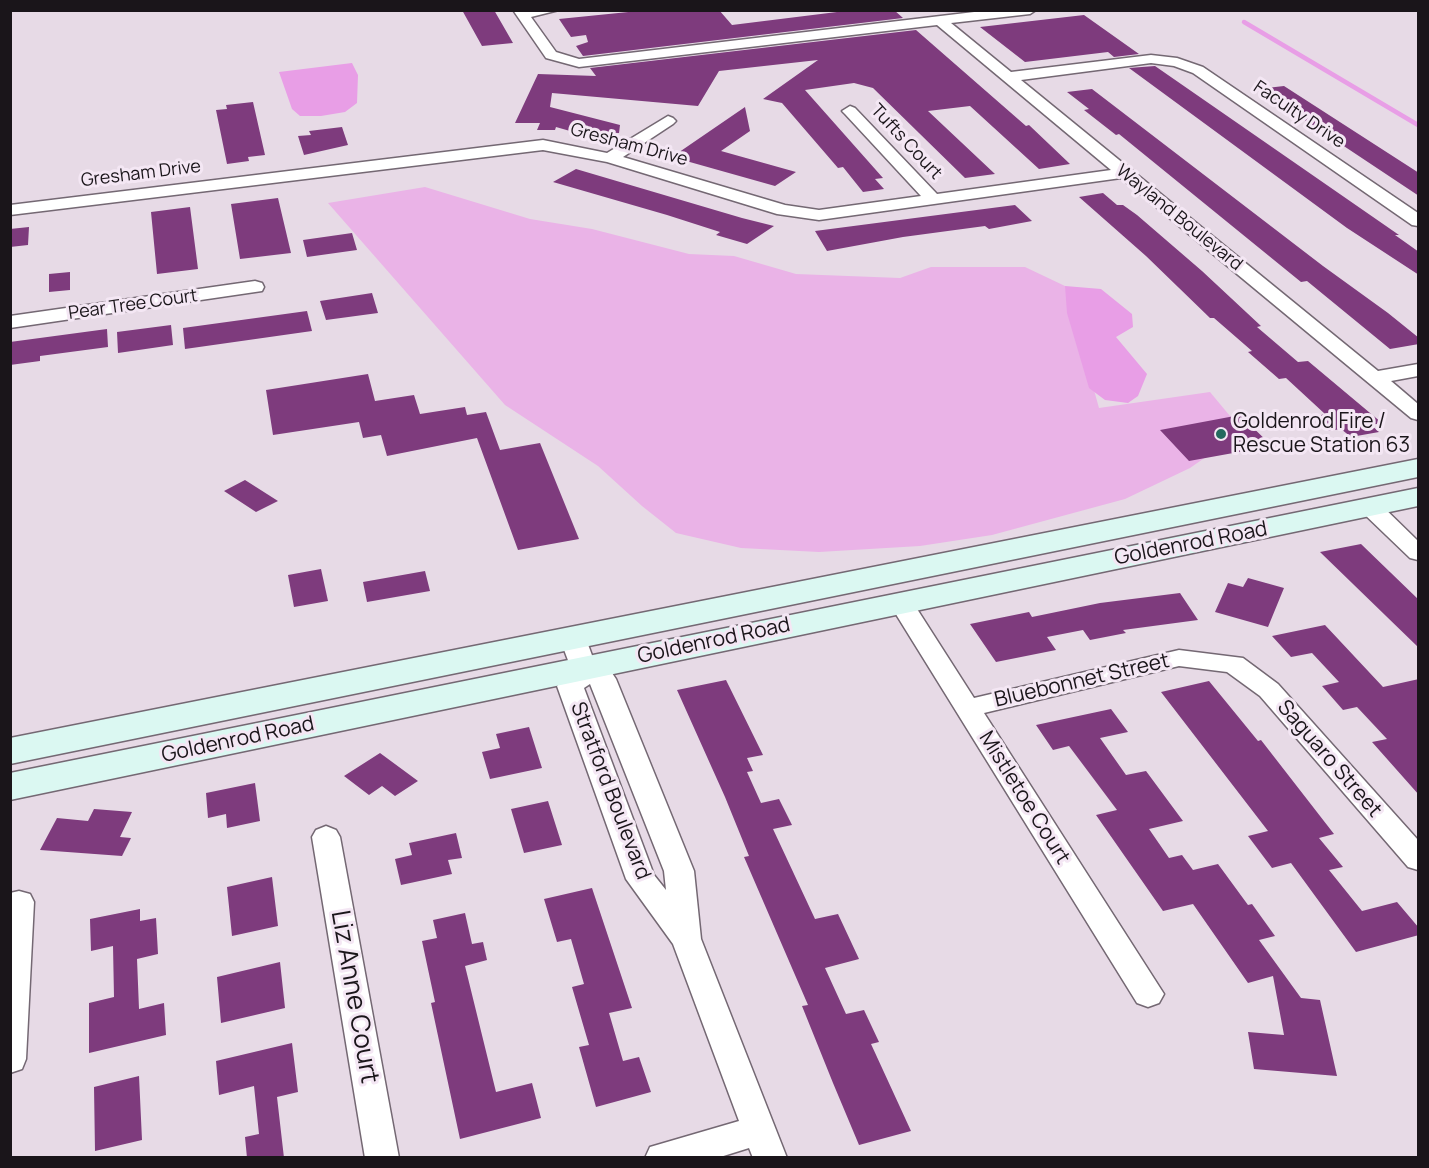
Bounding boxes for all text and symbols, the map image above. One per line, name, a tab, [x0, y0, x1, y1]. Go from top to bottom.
street label: Faculty Drive	[1249, 76, 1349, 154]
street label: Tufts Court	[866, 100, 946, 184]
street label: Gresham Drive	[568, 119, 690, 171]
street label: Gresham Drive	[80, 156, 202, 192]
street label: Wayland Boulevard	[1111, 160, 1247, 276]
street label: Pear Tree Court	[67, 285, 199, 325]
place label: Goldenrod Fire / Rescue Station 63	[1233, 409, 1410, 459]
marker: Goldenrod Fire / Rescue Station 63	[1214, 427, 1228, 441]
street label: Goldenrod Road	[1112, 517, 1270, 571]
street label: Goldenrod Road	[635, 613, 793, 669]
street label: Bluebonnet Street	[992, 649, 1172, 713]
street label: Saguaro Street	[1271, 695, 1387, 823]
street label: Stratford Boulevard	[565, 699, 655, 883]
street label: Goldenrod Road	[159, 712, 317, 768]
street label: Mistletoe Court	[973, 727, 1075, 869]
street label: Liz Anne Court	[323, 908, 385, 1086]

